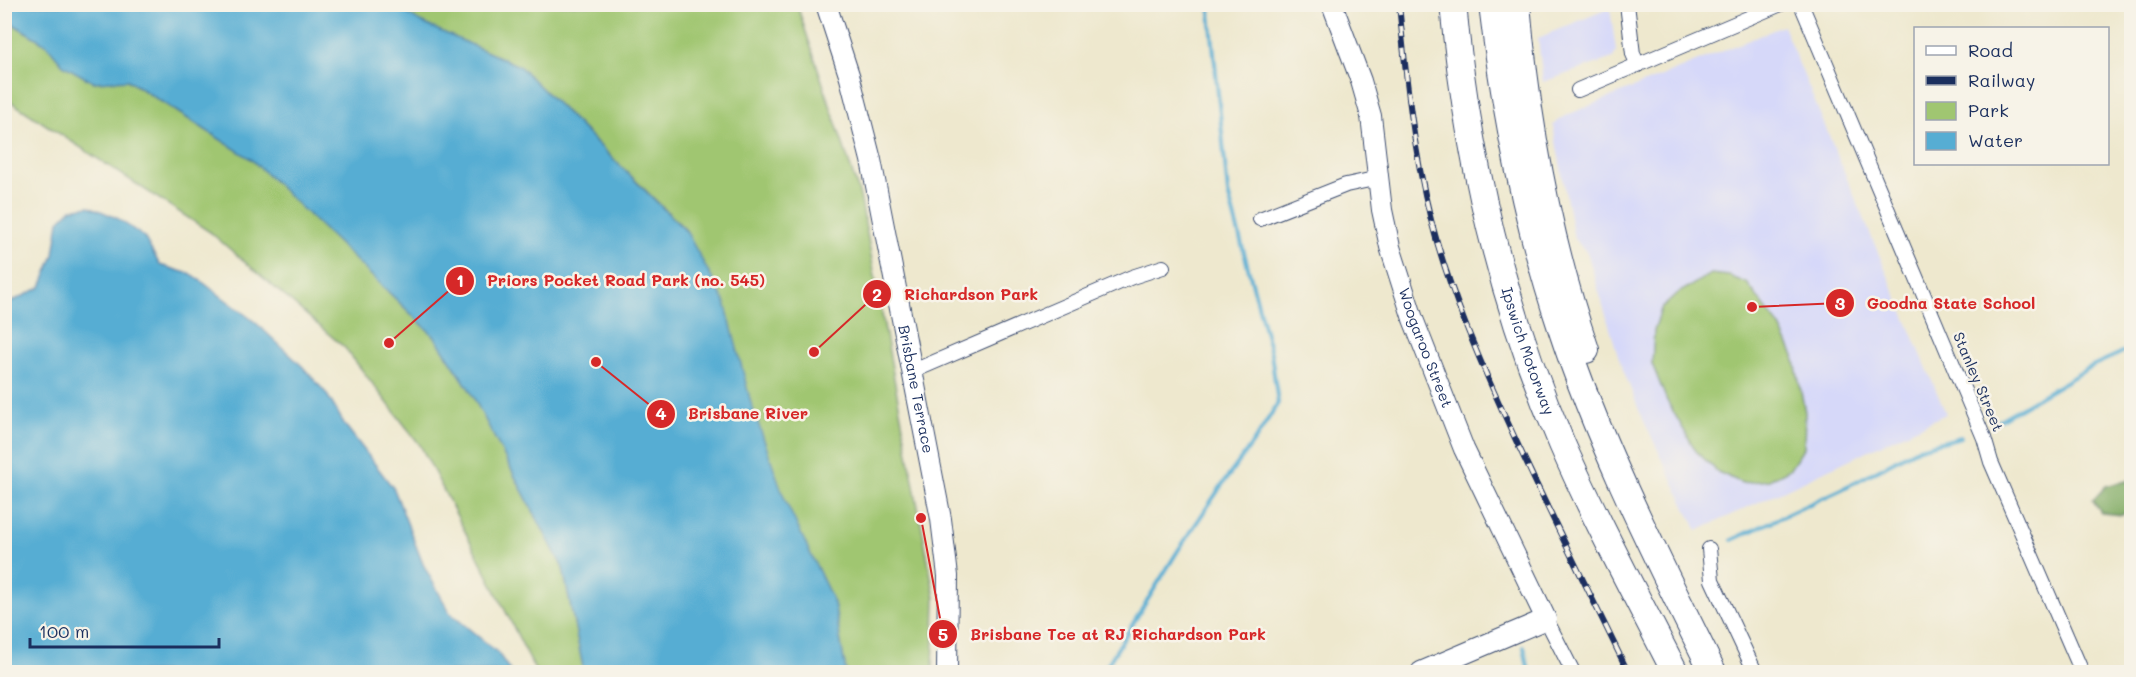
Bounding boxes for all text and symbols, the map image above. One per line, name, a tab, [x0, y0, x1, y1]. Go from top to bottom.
legend	[1914, 27, 2109, 165]
text: Road	[1968, 38, 2013, 62]
text: Railway	[1968, 68, 2035, 92]
text: Park	[1968, 98, 2009, 122]
text: Water	[1968, 128, 2023, 152]
callout: Priors Pocket Road Park (no. 545)	[445, 264, 777, 298]
text: 1	[456, 268, 464, 292]
text: Priors Pocket Road Park (no. 545)	[487, 269, 765, 290]
callout: Richardson Park	[862, 277, 1050, 311]
text: 2	[872, 282, 882, 306]
text: Richardson Park	[904, 283, 1038, 304]
street label: Ipswich Motorway	[1497, 284, 1560, 418]
street label: Woogaroo Street	[1395, 285, 1458, 410]
callout: Goodna State School	[1825, 286, 2048, 320]
text: 3	[1835, 291, 1846, 315]
text: Goodna State School	[1867, 292, 2035, 313]
street label: Brisbane Terrace	[894, 323, 939, 455]
street label: Stanley Street	[1949, 329, 2009, 434]
callout: Brisbane River	[646, 397, 820, 431]
text: 4	[655, 401, 667, 425]
text: Brisbane River	[688, 402, 808, 423]
scale bar	[30, 611, 219, 649]
callout: Brisbane Tce at RJ Richardson Park	[928, 617, 1278, 651]
text: 100 m	[39, 619, 89, 643]
text: 5	[938, 622, 948, 646]
text: Brisbane Tce at RJ Richardson Park	[970, 623, 1266, 644]

